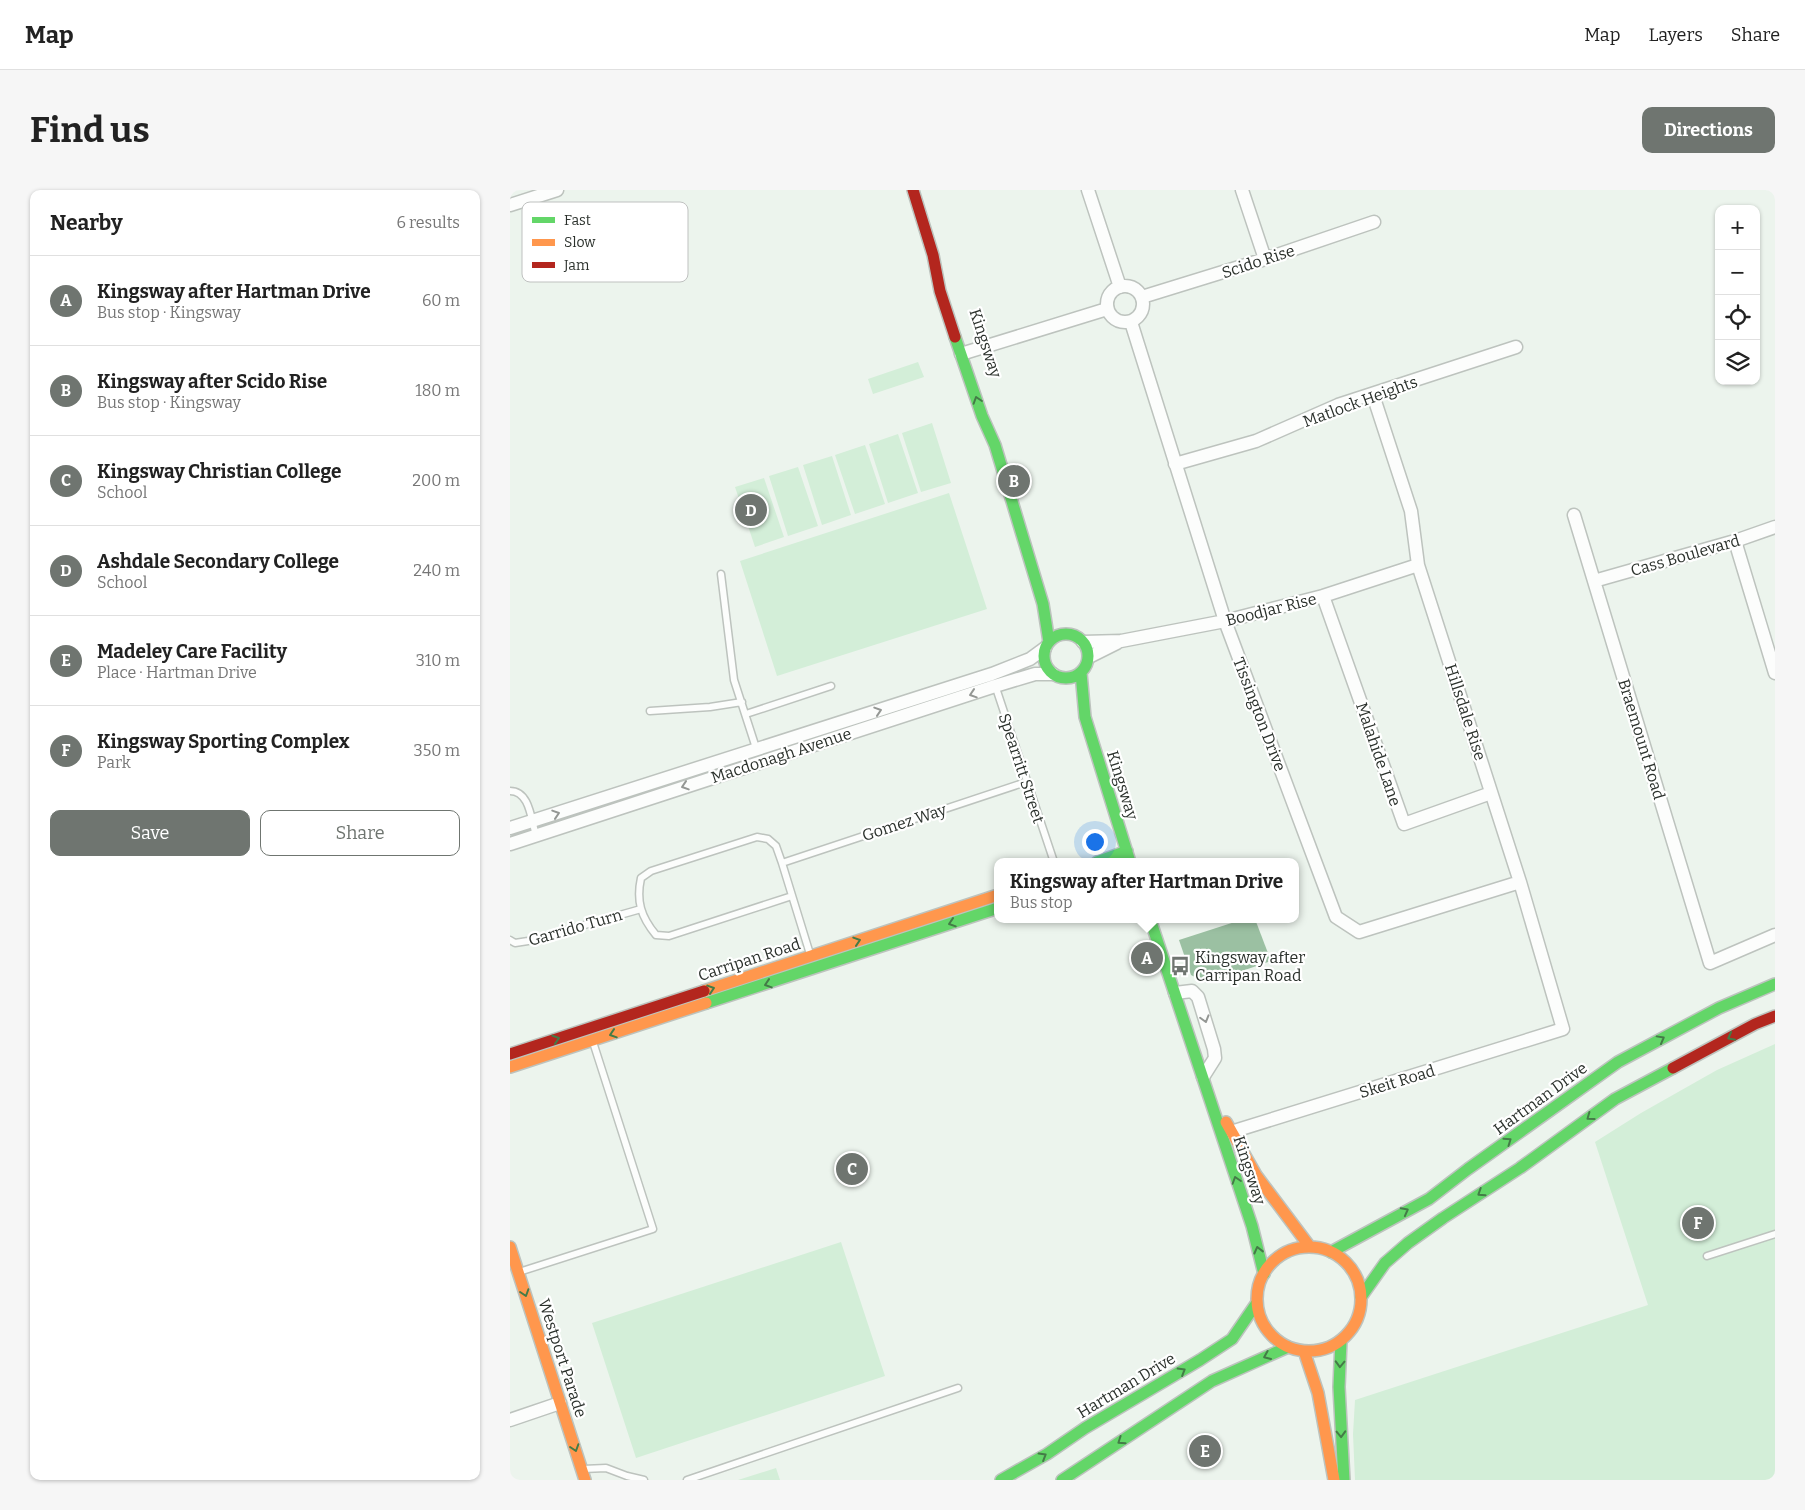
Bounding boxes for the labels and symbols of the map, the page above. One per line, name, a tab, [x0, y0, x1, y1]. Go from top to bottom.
legend	[522, 202, 688, 282]
text: Fast	[564, 212, 591, 229]
text: Slow	[564, 234, 596, 251]
street label: Scido Rise	[1219, 241, 1297, 282]
text: Jam	[563, 257, 590, 274]
street label: Kingsway	[965, 306, 1006, 381]
street label: Matlock Heights	[1300, 372, 1420, 431]
one-way arrow	[972, 397, 982, 405]
pin: B	[998, 462, 1030, 500]
pin: D	[735, 491, 767, 529]
street label: Cass Boulevard	[1628, 531, 1742, 580]
street label: Boodjar Rise	[1224, 589, 1319, 630]
street label: Tissington Drive	[1229, 655, 1290, 774]
street label: Hillsdale Rise	[1441, 661, 1490, 763]
street label: Braemount Road	[1614, 677, 1669, 802]
one-way arrow	[969, 688, 977, 698]
street label: Malahide Lane	[1352, 700, 1405, 808]
one-way arrow	[873, 706, 882, 716]
street label: Spearritt Street	[995, 711, 1048, 826]
street label: Macdonagh Avenue	[709, 724, 854, 787]
street label: Kingsway	[1103, 748, 1142, 823]
one-way arrow	[681, 781, 689, 791]
street label: Gomez Way	[860, 800, 949, 845]
one-way arrow	[552, 809, 560, 819]
your location	[1082, 829, 1108, 855]
street label: Garrido Turn	[526, 905, 624, 950]
one-way arrow	[948, 918, 957, 928]
street label: Carripan Road	[696, 934, 803, 985]
one-way arrow	[852, 937, 860, 947]
pin: A	[1131, 939, 1163, 977]
place label: Kingsway after Carripan Road	[1195, 948, 1305, 985]
bus stop icon: Kingsway after Carripan Road	[1169, 955, 1191, 977]
one-way arrow	[764, 978, 773, 988]
one-way arrow	[706, 985, 715, 995]
one-way arrow	[1199, 1014, 1209, 1022]
one-way arrow	[610, 1028, 618, 1038]
one-way arrow	[1727, 1031, 1736, 1041]
one-way arrow	[552, 1035, 560, 1045]
one-way arrow	[1656, 1035, 1665, 1045]
street label: Hartman Drive	[1490, 1058, 1591, 1139]
street label: Skeit Road	[1357, 1061, 1438, 1102]
one-way arrow	[1586, 1111, 1596, 1120]
street label: Kingsway	[1229, 1133, 1270, 1208]
one-way arrow	[1502, 1138, 1512, 1147]
pin: C	[836, 1150, 868, 1188]
one-way arrow	[1232, 1177, 1242, 1185]
one-way arrow	[1478, 1187, 1487, 1197]
pin: F	[1682, 1204, 1714, 1242]
one-way arrow	[1400, 1207, 1409, 1217]
one-way arrow	[1253, 1247, 1263, 1255]
one-way arrow	[519, 1289, 529, 1297]
street label: Westport Parade	[534, 1296, 591, 1420]
street label: Hartman Drive	[1074, 1349, 1179, 1422]
one-way arrow	[1263, 1350, 1272, 1360]
one-way arrow	[1334, 1360, 1345, 1368]
one-way arrow	[1176, 1367, 1185, 1377]
one-way arrow	[1335, 1430, 1346, 1438]
pin: E	[1189, 1432, 1221, 1470]
one-way arrow	[1117, 1434, 1126, 1444]
one-way arrow	[569, 1443, 579, 1452]
one-way arrow	[1038, 1452, 1047, 1462]

